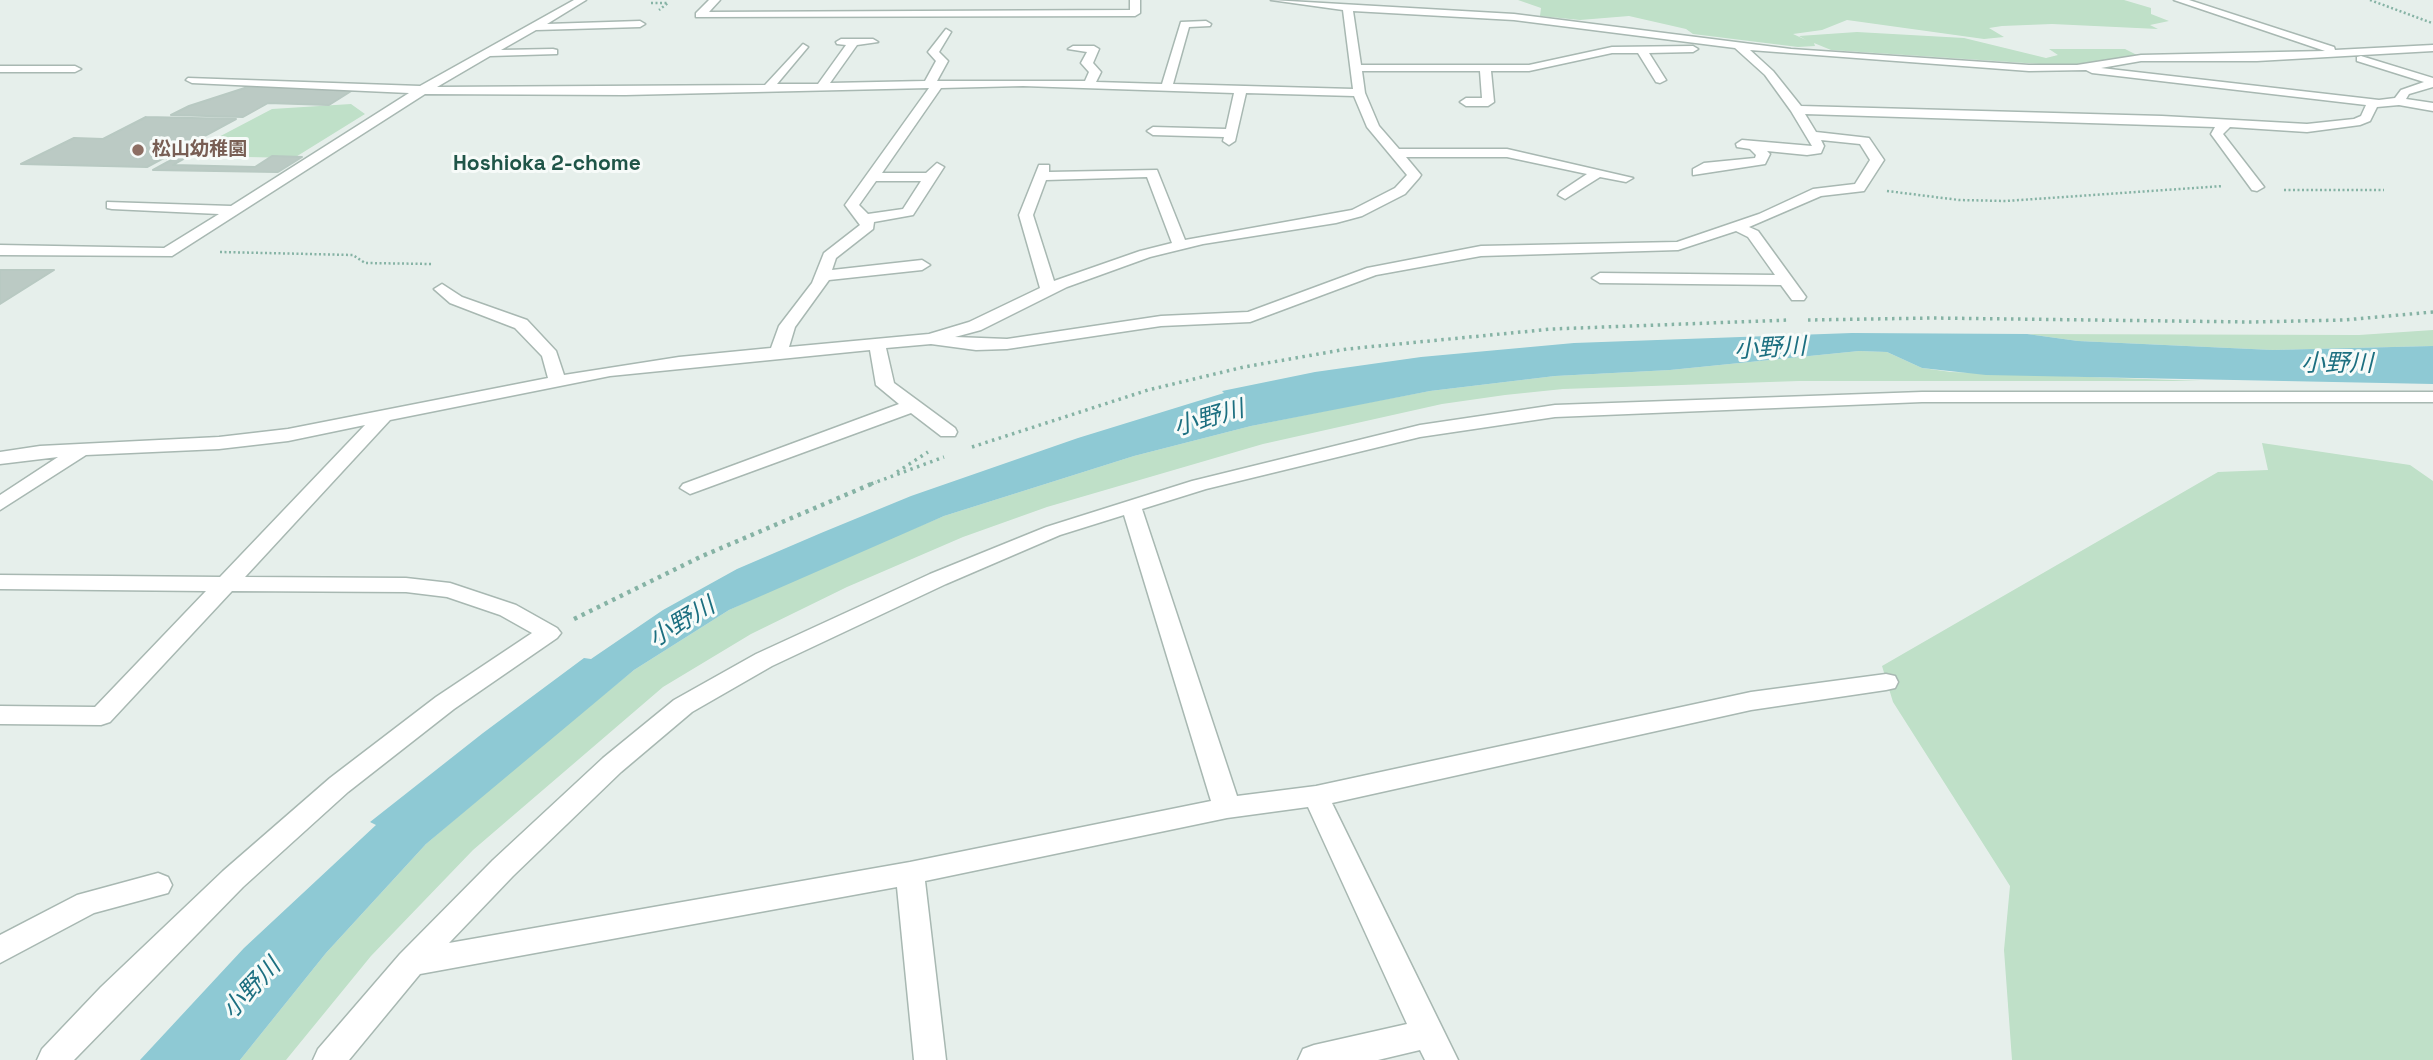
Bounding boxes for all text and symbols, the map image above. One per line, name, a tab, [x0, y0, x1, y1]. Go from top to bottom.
place label: 松山幼稚園	[152, 139, 247, 161]
marker: 松山幼稚園	[130, 142, 146, 158]
district label: Hoshioka 2-chome	[453, 151, 641, 177]
water label: 小野川	[1733, 333, 1807, 365]
water label: 小野川	[2301, 350, 2373, 378]
water label: 小野川	[1170, 395, 1248, 443]
water label: 小野川	[644, 592, 720, 654]
water label: 小野川	[217, 953, 287, 1025]

